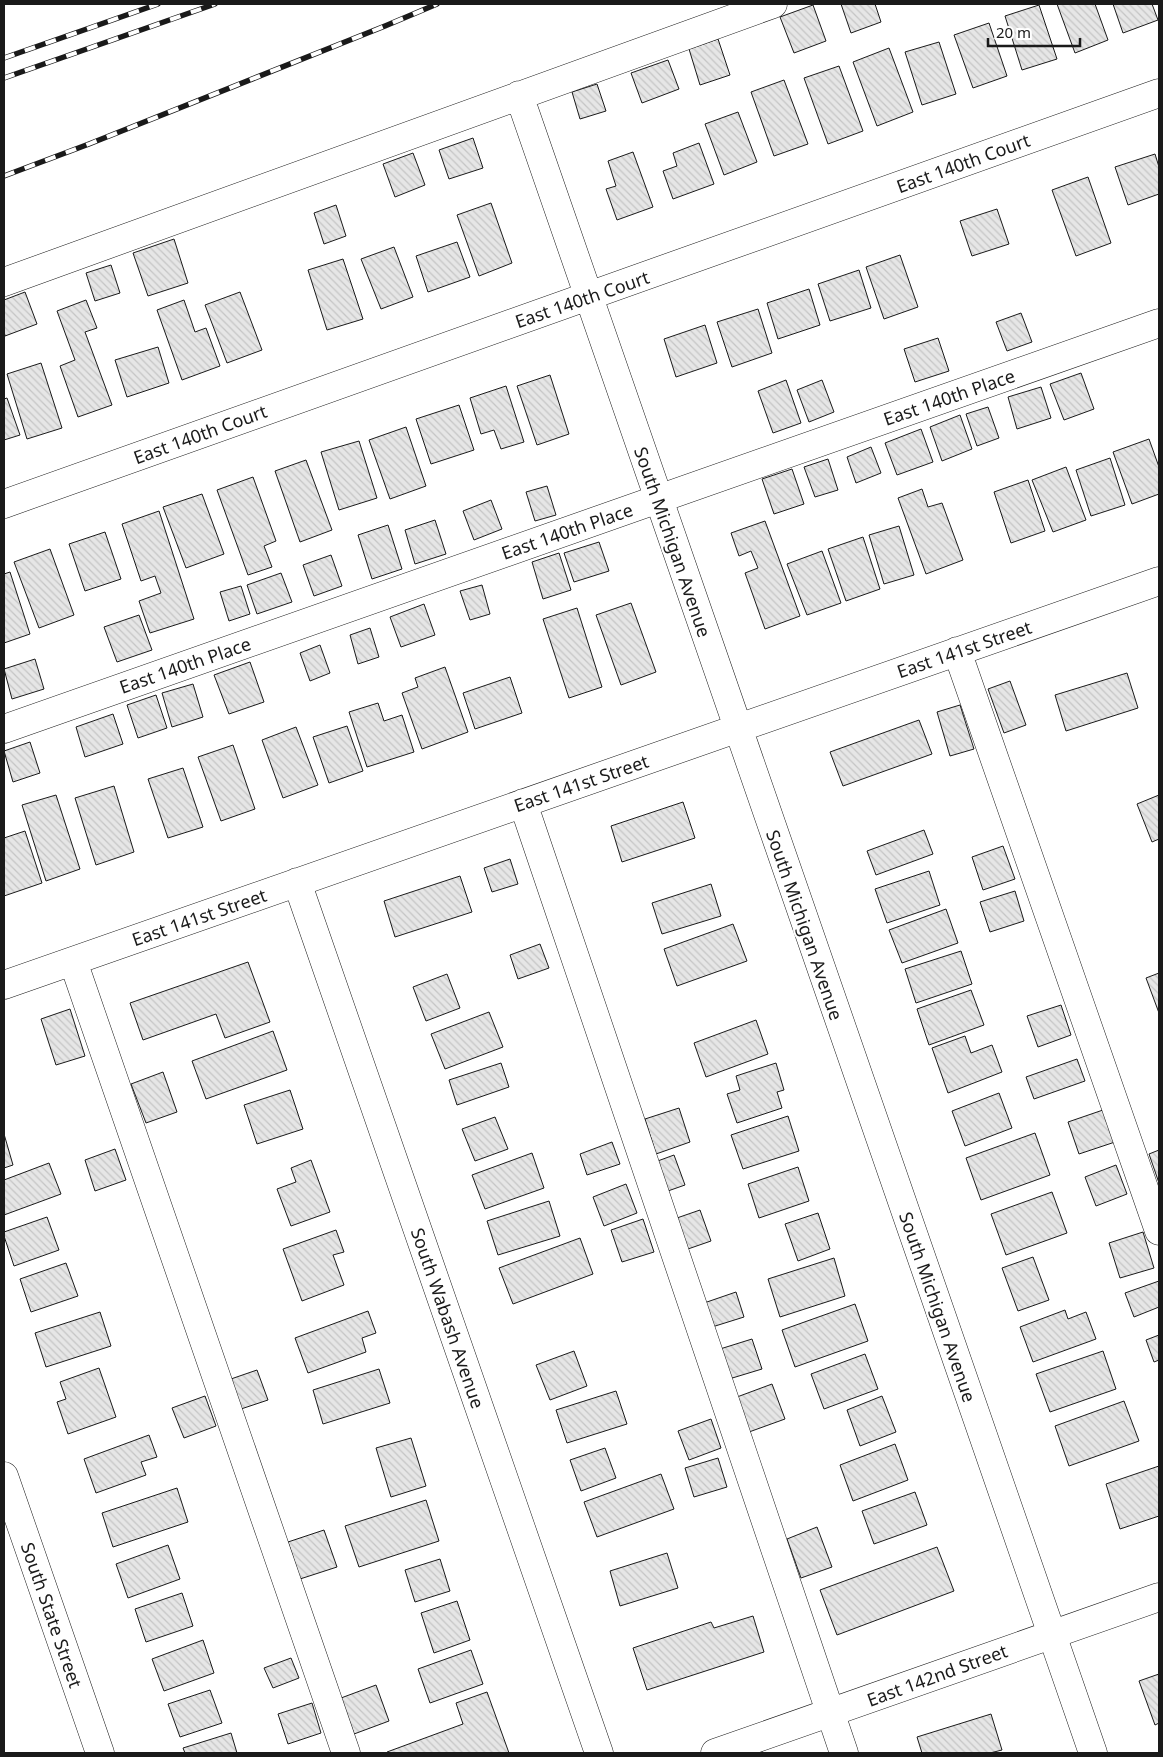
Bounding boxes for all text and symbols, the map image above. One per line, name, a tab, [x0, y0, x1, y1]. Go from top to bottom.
scale bar	[988, 15, 1080, 47]
text: 20 m	[996, 22, 1031, 42]
street label: East 140th Court	[893, 128, 1034, 198]
street label: East 140th Court	[512, 265, 653, 333]
street label: East 140th Place	[880, 363, 1018, 431]
street label: East 140th Court	[130, 399, 271, 469]
street label: South Michigan Avenue	[629, 444, 717, 640]
street label: East 140th Place	[498, 497, 636, 565]
street label: East 141st Street	[894, 615, 1035, 683]
street label: East 140th Place	[116, 631, 254, 699]
street label: East 141st Street	[511, 749, 652, 817]
street label: South Michigan Avenue	[761, 827, 849, 1023]
street label: East 141st Street	[129, 883, 270, 951]
street label: South Michigan Avenue	[894, 1209, 982, 1405]
street label: South Wabash Avenue	[406, 1225, 490, 1411]
street label: South State Street	[16, 1539, 88, 1691]
street label: East 142nd Street	[863, 1638, 1011, 1712]

